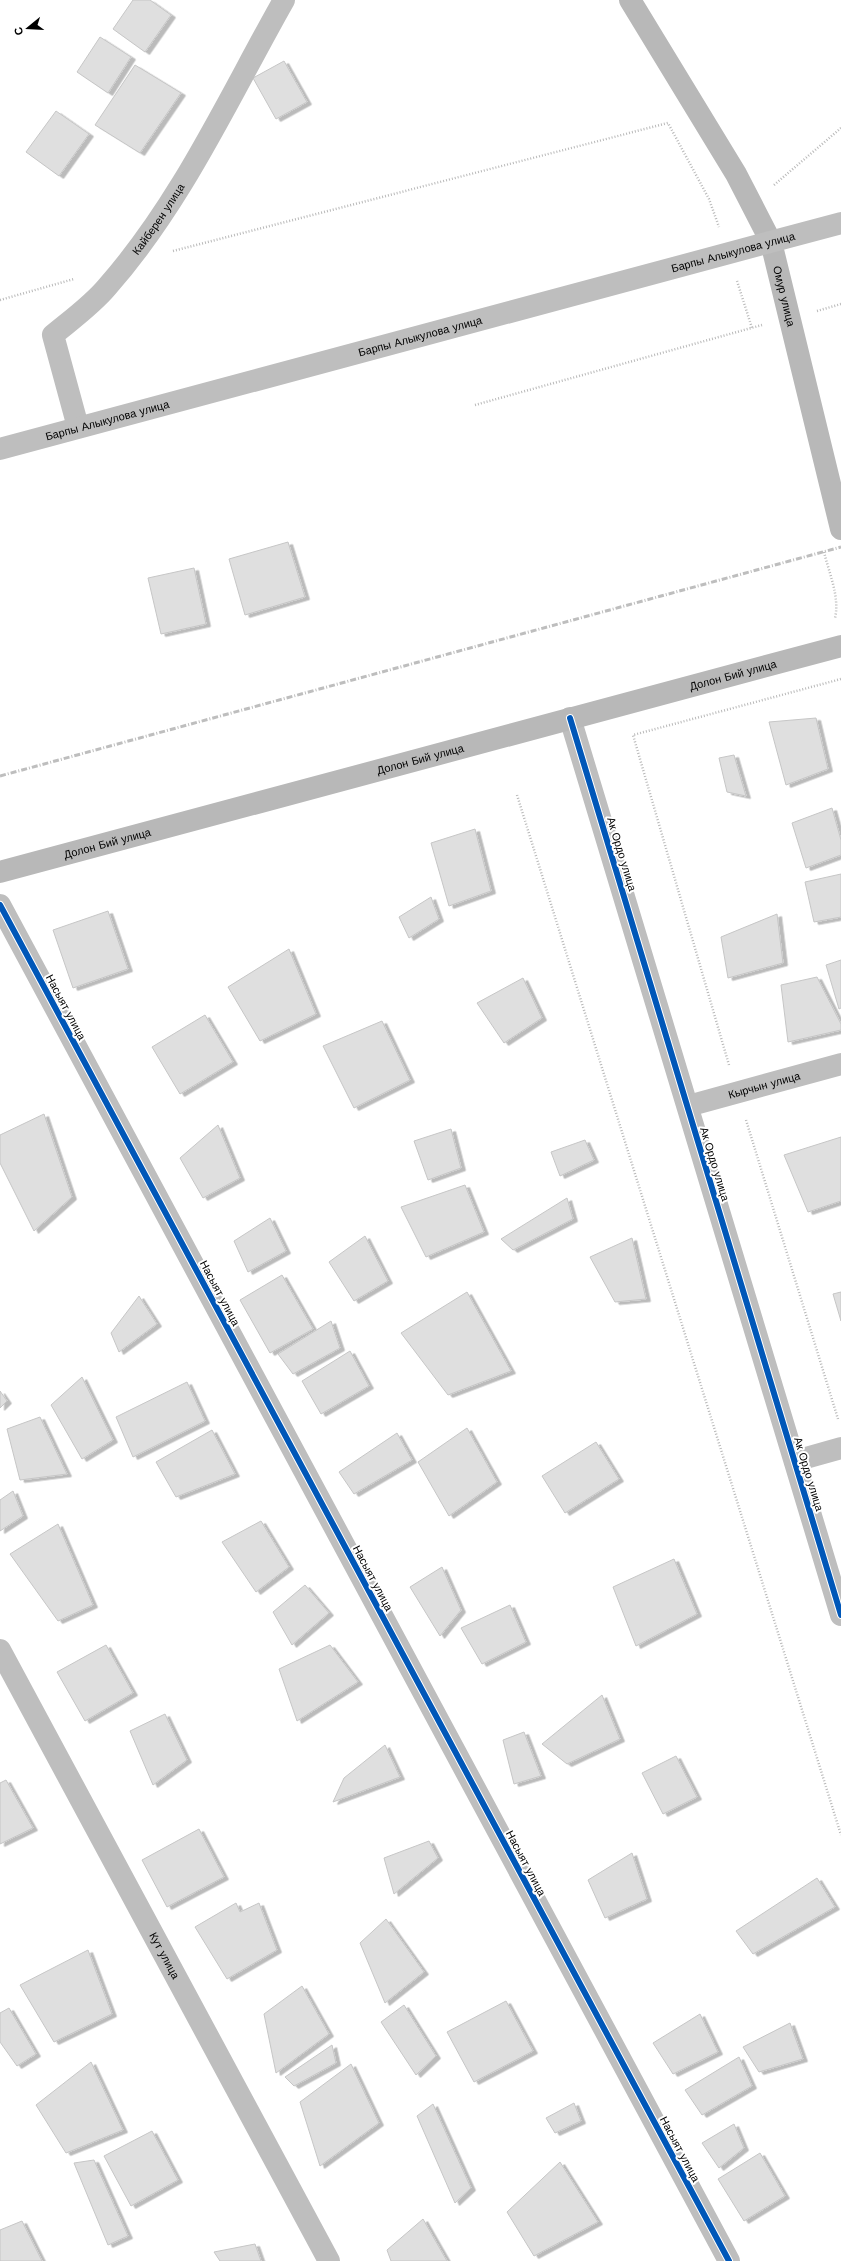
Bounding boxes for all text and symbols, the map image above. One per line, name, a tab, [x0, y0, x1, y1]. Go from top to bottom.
north arrow	[8, 8, 48, 48]
text: С	[12, 25, 26, 37]
street label: Кайберен улица	[130, 180, 188, 257]
street label: Барпы Алыкулова улица	[670, 229, 797, 275]
street label: Омур улица	[770, 265, 798, 329]
street label: Барпы Алыкулова улица	[357, 314, 484, 359]
street label: Барпы Алыкулова улица	[44, 398, 171, 444]
street label: Долон Бий улица	[688, 657, 779, 693]
street label: Долон Бий улица	[375, 741, 466, 777]
street label: Ак Ордо улица	[604, 815, 639, 894]
street label: Долон Бий улица	[62, 826, 153, 862]
street label: Насыят улица	[43, 972, 89, 1043]
street label: Кырчын улица	[727, 1069, 803, 1102]
street label: Ак Ордо улица	[697, 1125, 732, 1204]
street label: Насыят улица	[197, 1258, 243, 1329]
street label: Ак Ордо улица	[791, 1435, 826, 1514]
street label: Насыят улица	[350, 1543, 396, 1614]
street label: Насыят улица	[503, 1828, 549, 1899]
street label: Кут улица	[146, 1930, 182, 1982]
street label: Насыят улица	[657, 2114, 703, 2185]

